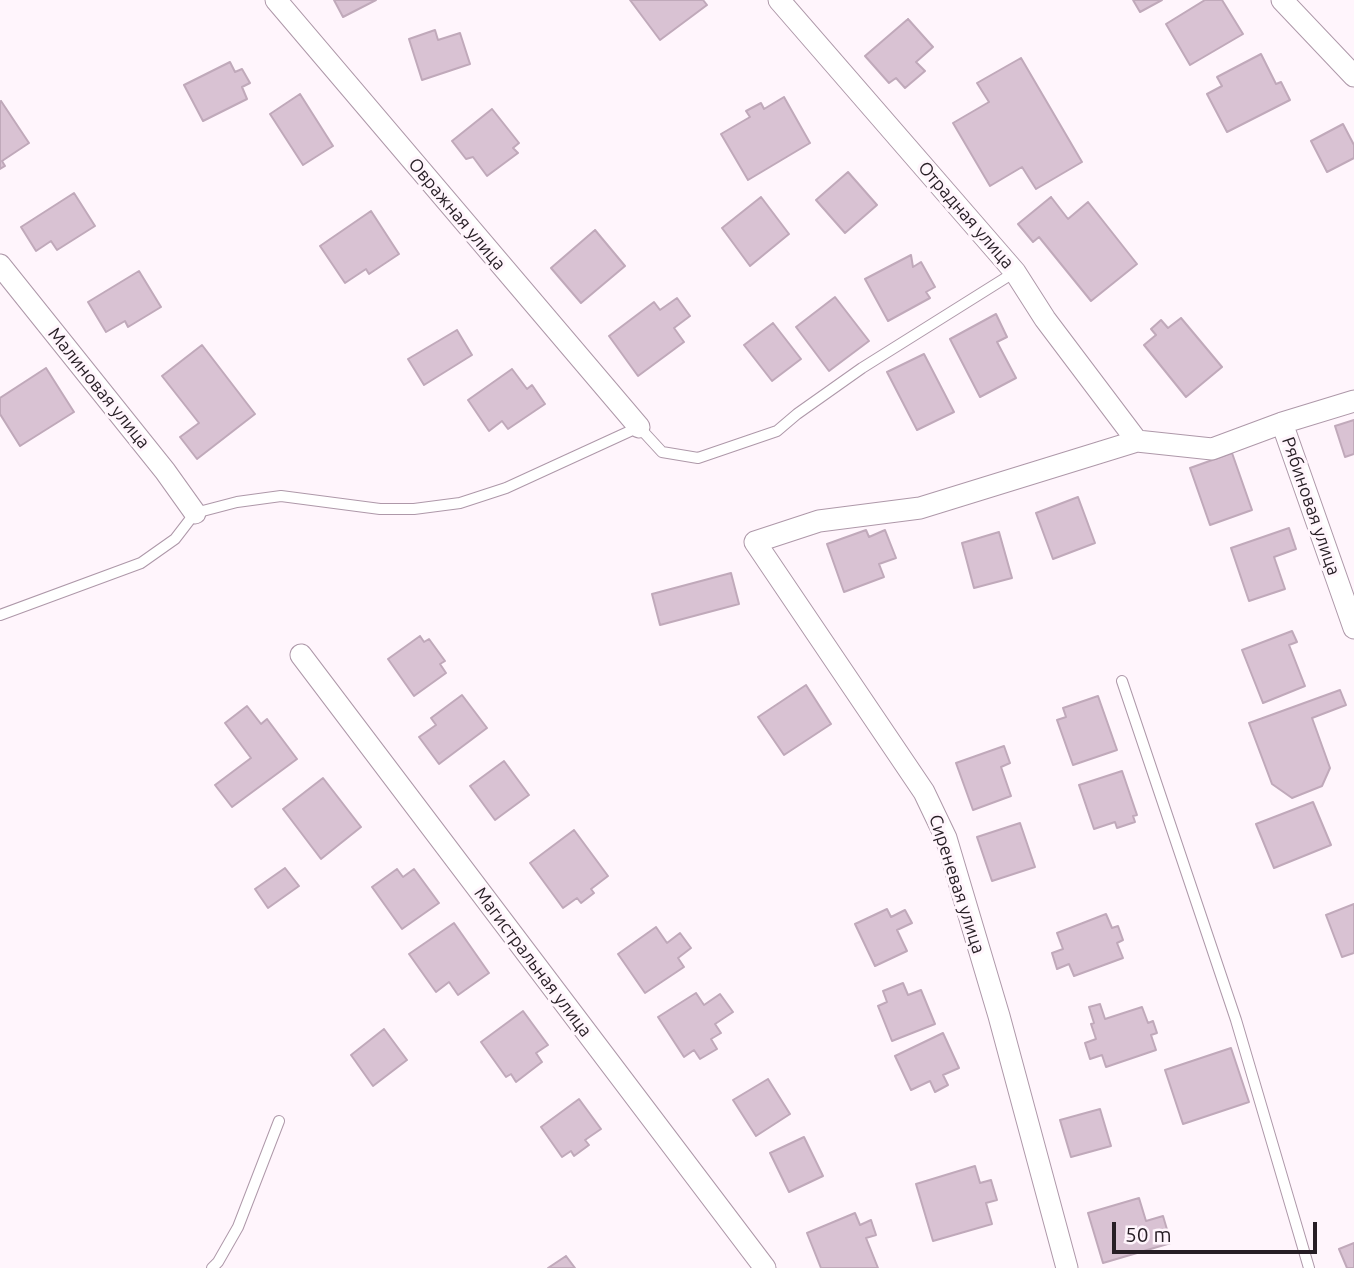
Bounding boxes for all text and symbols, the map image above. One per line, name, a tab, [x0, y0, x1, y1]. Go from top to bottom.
street label: Овражная улица	[404, 153, 510, 275]
street label: Отрадная улица	[914, 157, 1018, 273]
street label: Малиновая улица	[44, 323, 154, 453]
street label: Рябиновая улица	[1277, 434, 1345, 578]
street label: Сиреневая улица	[924, 812, 990, 956]
street label: Магистральная улица	[470, 883, 596, 1041]
scale bar	[1116, 1208, 1321, 1252]
text: 50 m	[1125, 1222, 1172, 1246]

